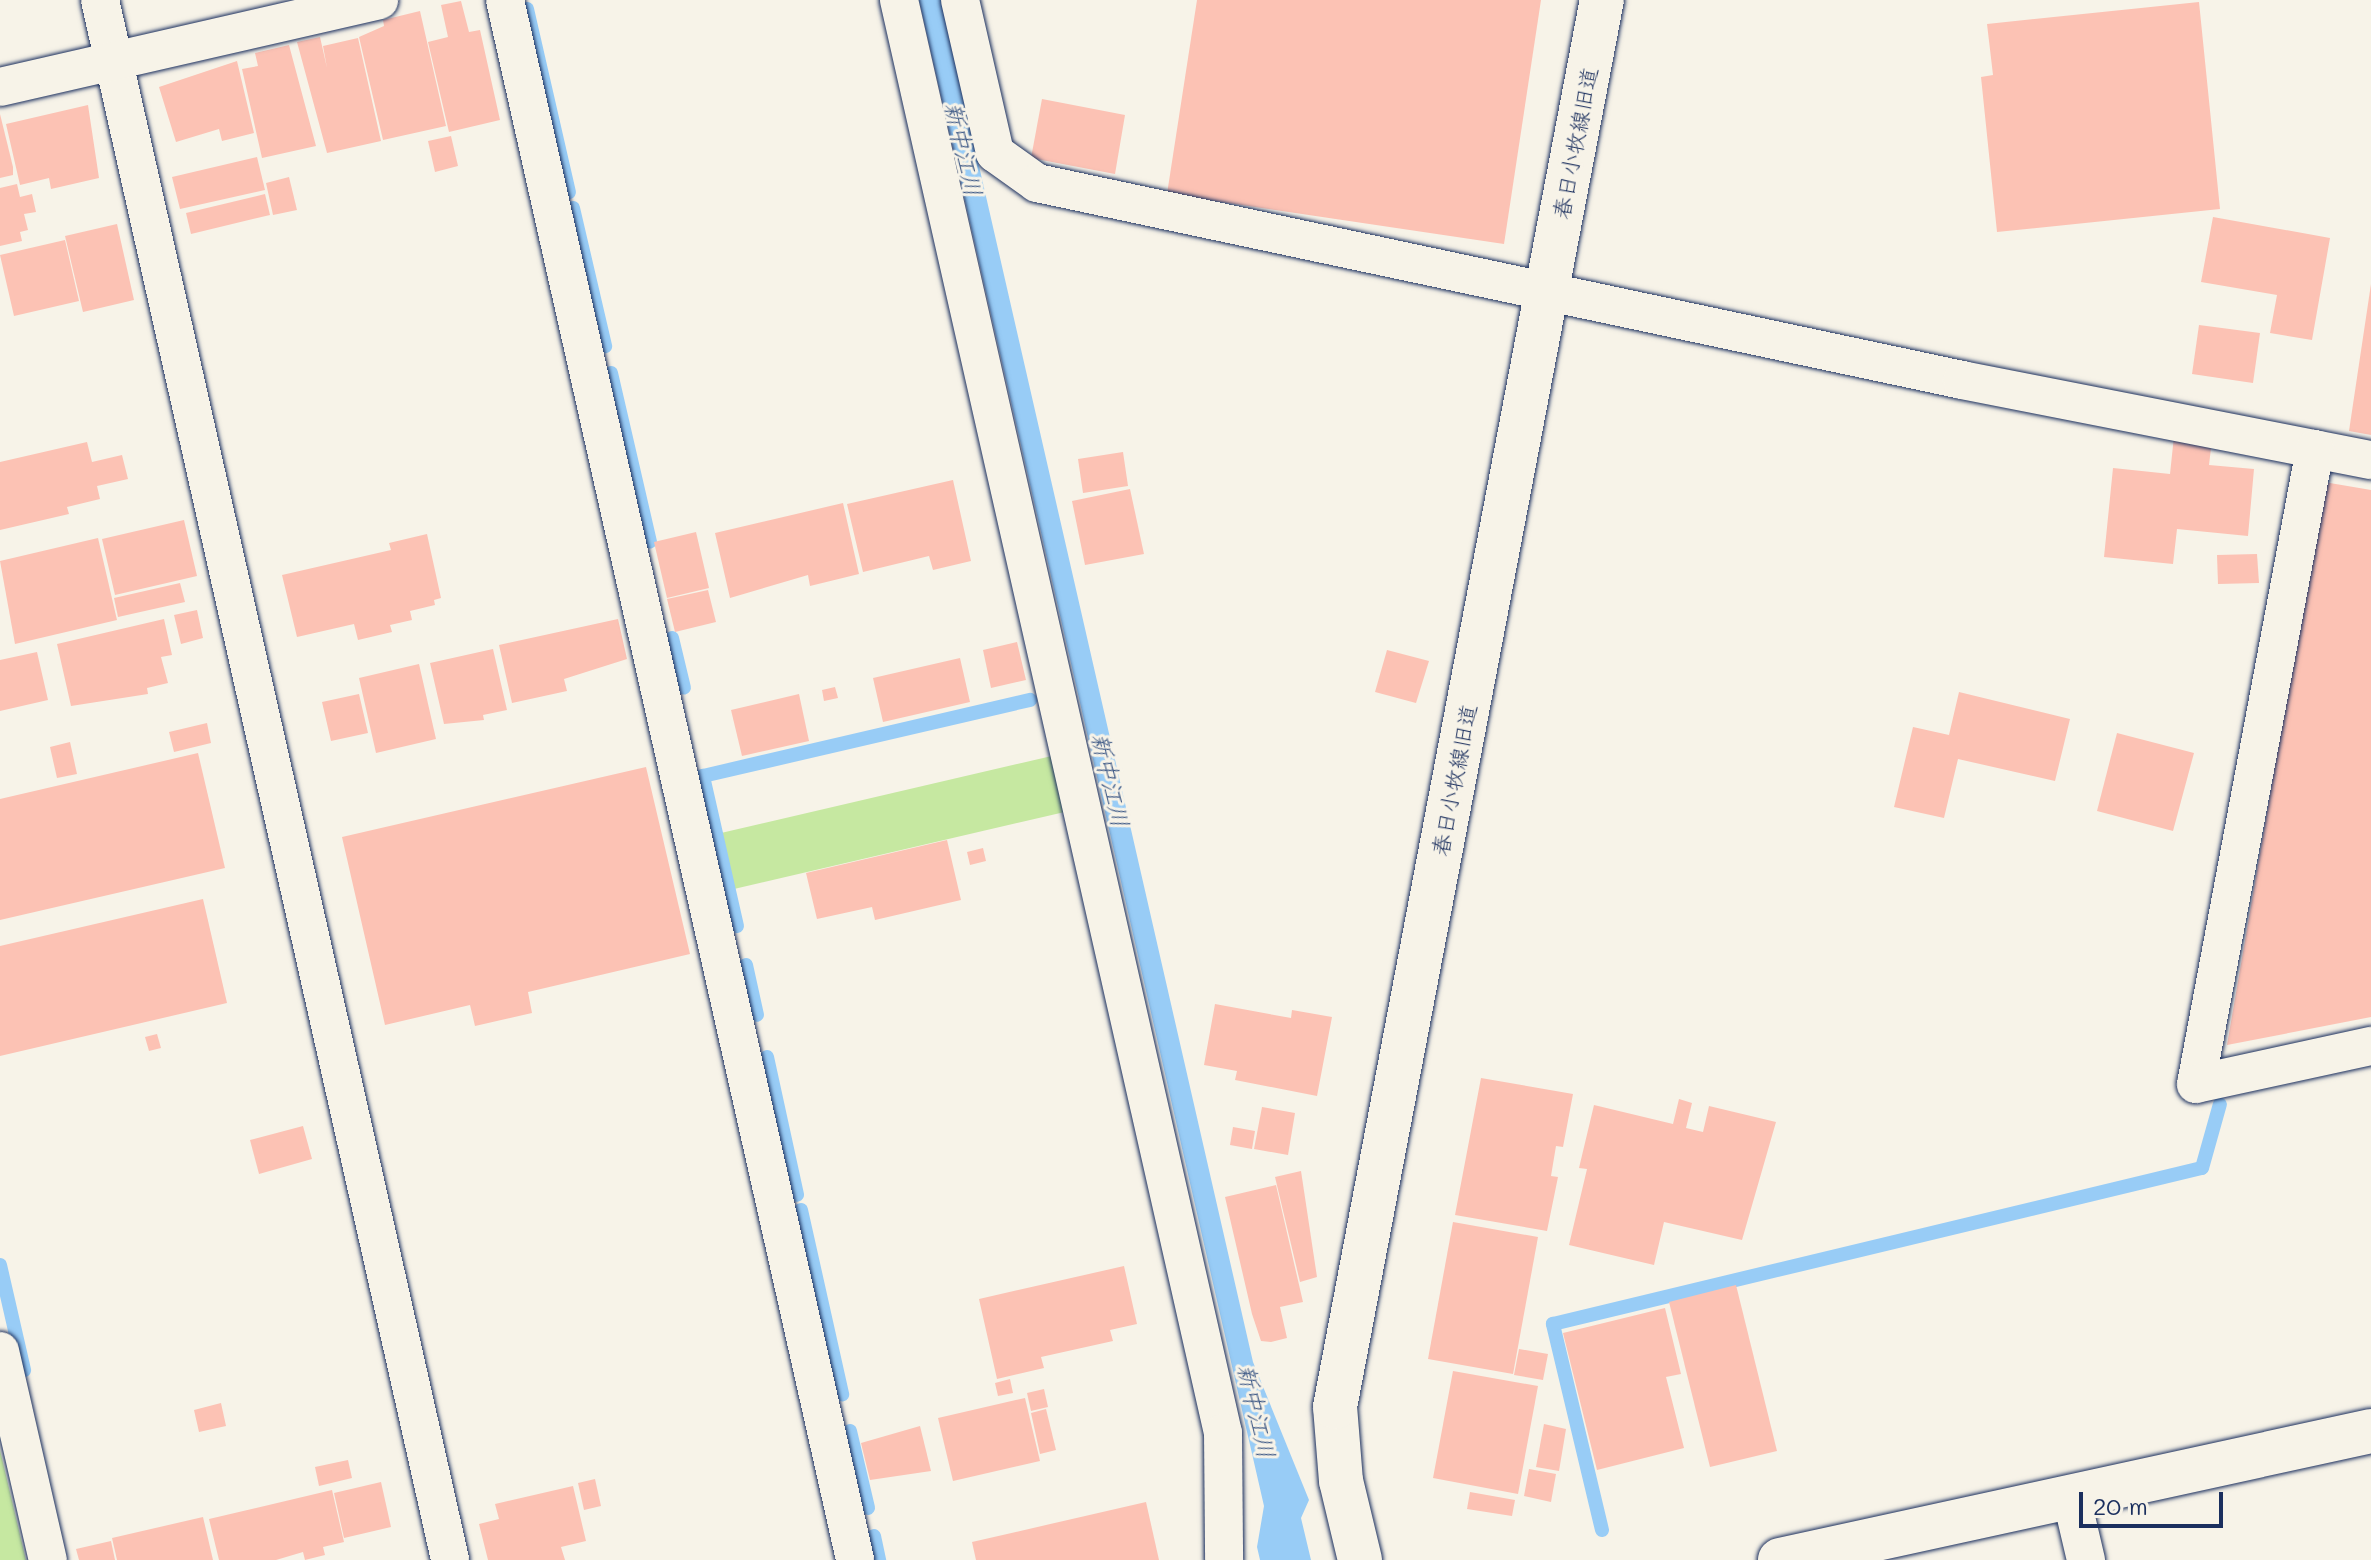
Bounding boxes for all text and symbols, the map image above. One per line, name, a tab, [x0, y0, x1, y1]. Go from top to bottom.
street label: 春日小牧線旧道	[1547, 65, 1603, 221]
water label: 新中江川	[939, 99, 989, 199]
street label: 春日小牧線旧道	[1426, 702, 1482, 858]
water label: 新中江川	[1086, 730, 1136, 830]
water label: 新中江川	[1232, 1361, 1282, 1461]
scale bar	[2083, 1476, 2227, 1526]
text: 20 m	[2093, 1490, 2148, 1521]

